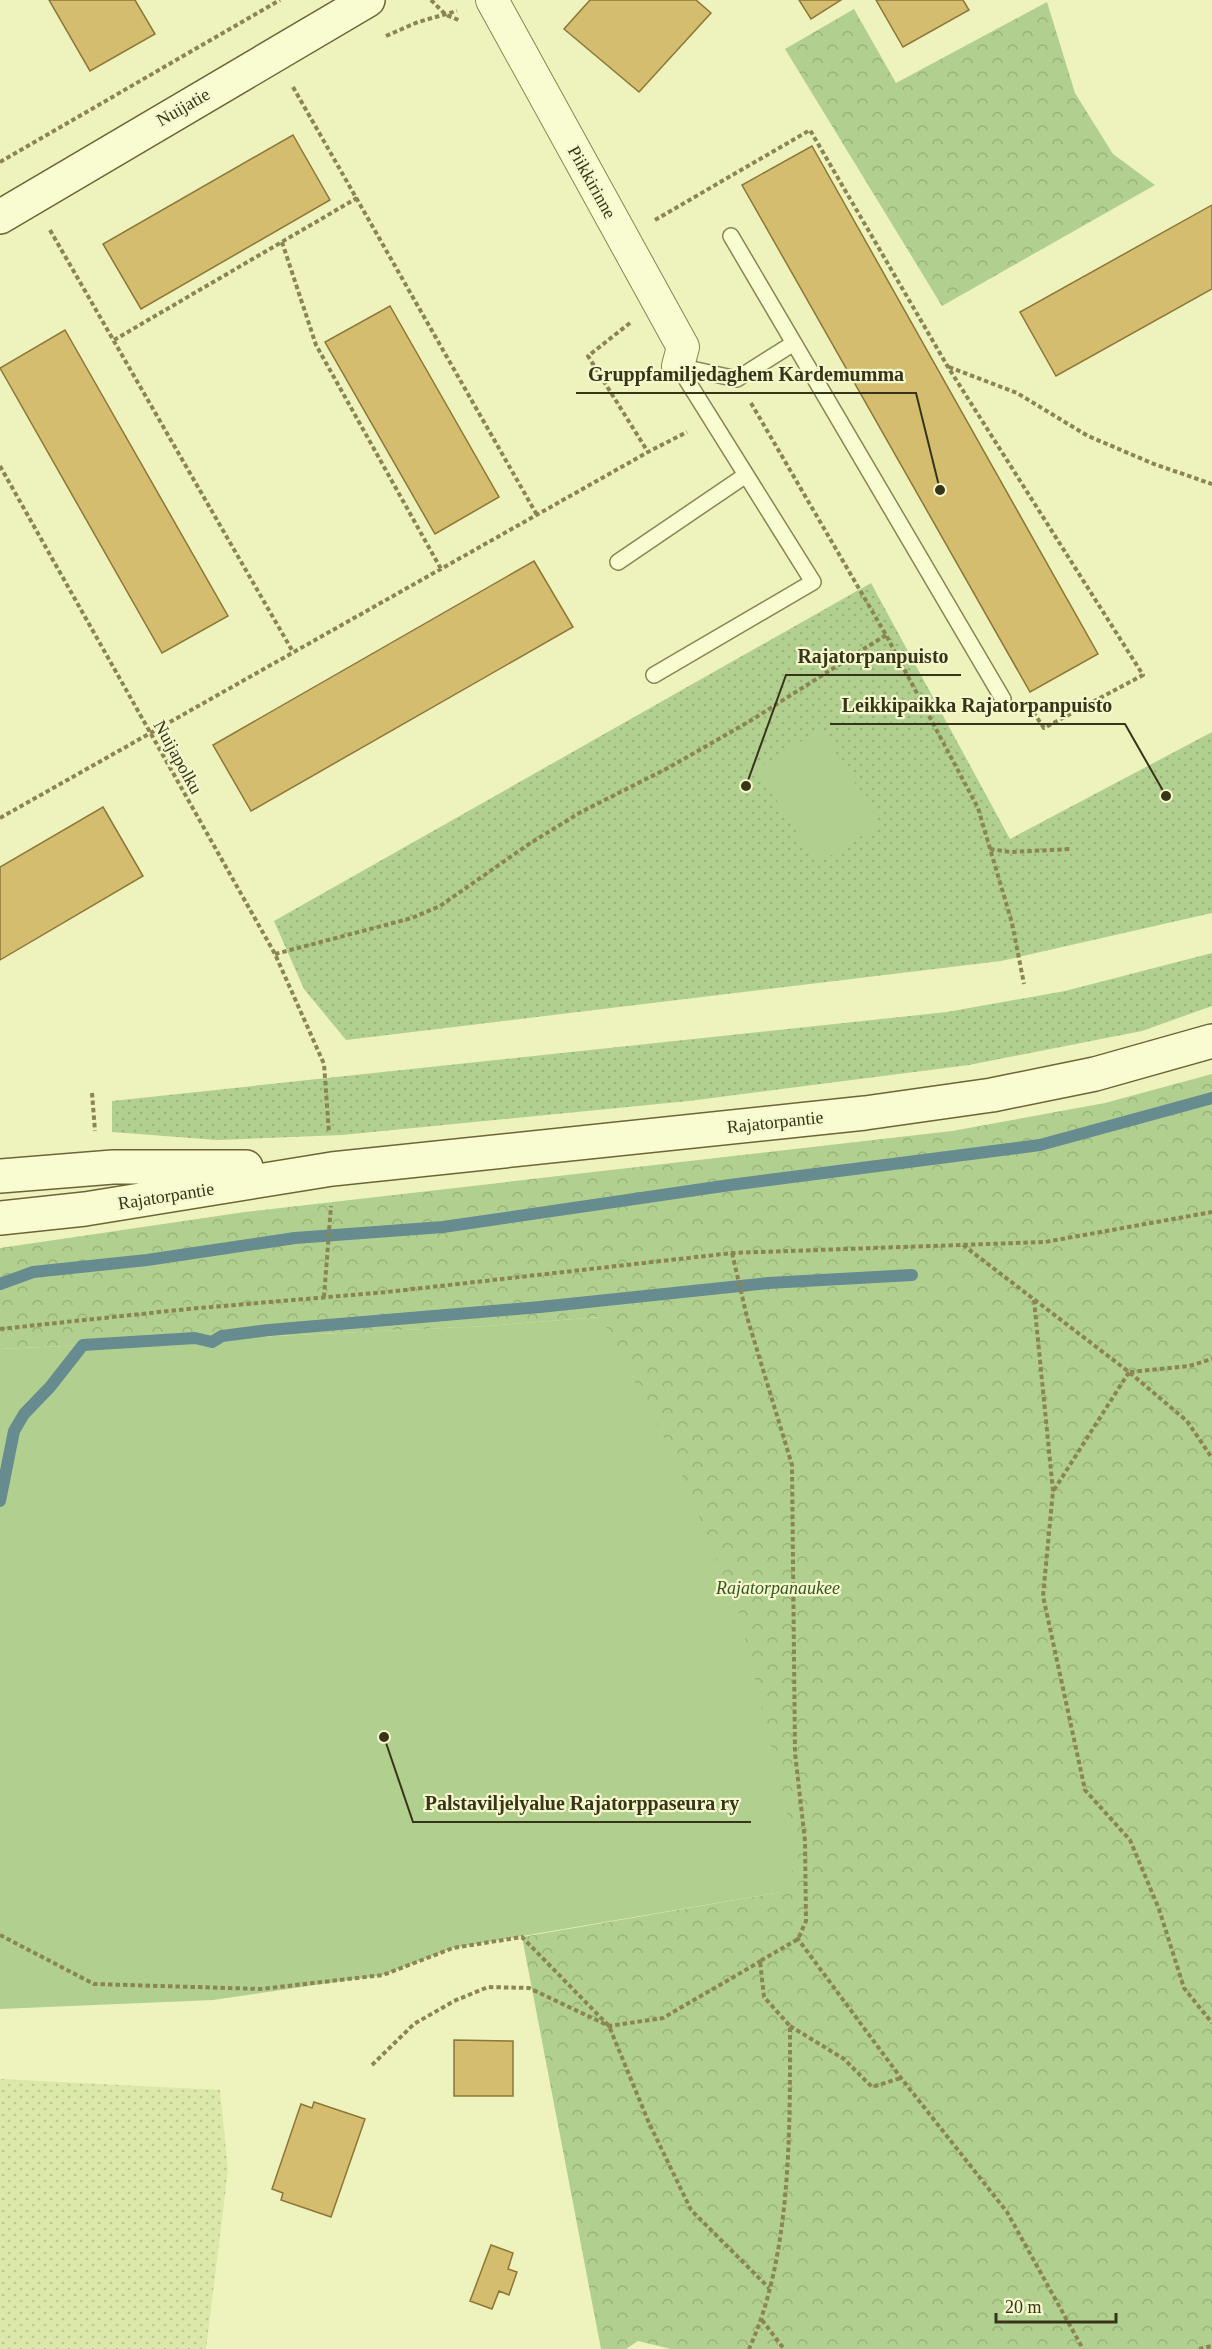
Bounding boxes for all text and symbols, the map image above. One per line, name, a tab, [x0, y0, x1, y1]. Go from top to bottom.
street label: Nuijatie	[153, 84, 213, 130]
street label: Piikkirinne	[564, 142, 620, 222]
callout: Gruppfamiljedaghem Kardemumma	[576, 355, 916, 393]
text: Gruppfamiljedaghem Kardemumma	[588, 363, 904, 386]
callout: Rajatorpanpuisto	[786, 637, 961, 675]
text: Rajatorpanpuisto	[797, 645, 949, 668]
callout: Leikkipaikka Rajatorpanpuisto	[830, 686, 1125, 724]
text: Leikkipaikka Rajatorpanpuisto	[842, 694, 1112, 717]
street label: Nuijapolku	[150, 717, 206, 797]
street label: Rajatorpantie	[726, 1107, 824, 1137]
street label: Rajatorpantie	[117, 1179, 215, 1213]
park label: Rajatorpanaukee	[715, 1578, 840, 1598]
callout: Palstaviljelyalue Rajatorppaseura ry	[413, 1784, 751, 1822]
text: Palstaviljelyalue Rajatorppaseura ry	[425, 1792, 739, 1815]
scale bar	[996, 2286, 1116, 2324]
text: 20 m	[1005, 2297, 1042, 2317]

